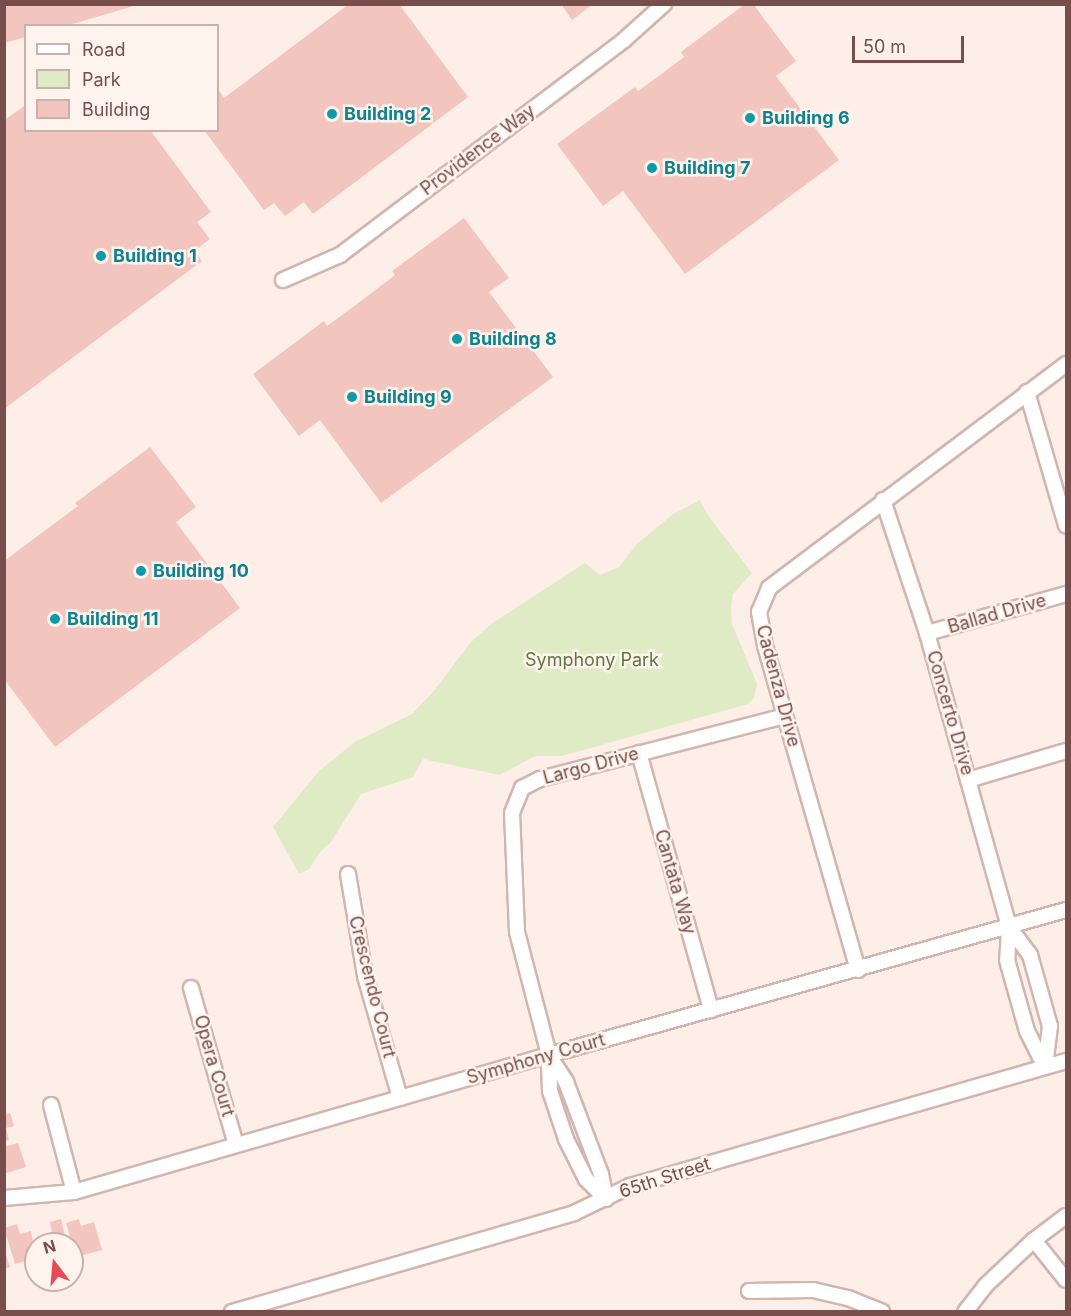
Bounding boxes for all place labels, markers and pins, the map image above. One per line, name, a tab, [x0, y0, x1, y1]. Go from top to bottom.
place label: Building 2	[344, 103, 431, 125]
marker: Building 2	[325, 107, 339, 121]
place label: Building 6	[762, 107, 850, 129]
marker: Building 6	[743, 111, 757, 125]
place label: Building 7	[664, 157, 750, 179]
marker: Building 7	[645, 161, 659, 175]
place label: Building 1	[113, 245, 197, 267]
marker: Building 1	[94, 249, 108, 263]
place label: Building 8	[469, 328, 557, 350]
marker: Building 8	[450, 332, 464, 346]
place label: Building 9	[364, 386, 452, 408]
marker: Building 9	[345, 390, 359, 404]
place label: Building 10	[153, 560, 249, 582]
marker: Building 10	[134, 564, 148, 578]
place label: Building 11	[67, 608, 158, 630]
marker: Building 11	[48, 612, 62, 626]

